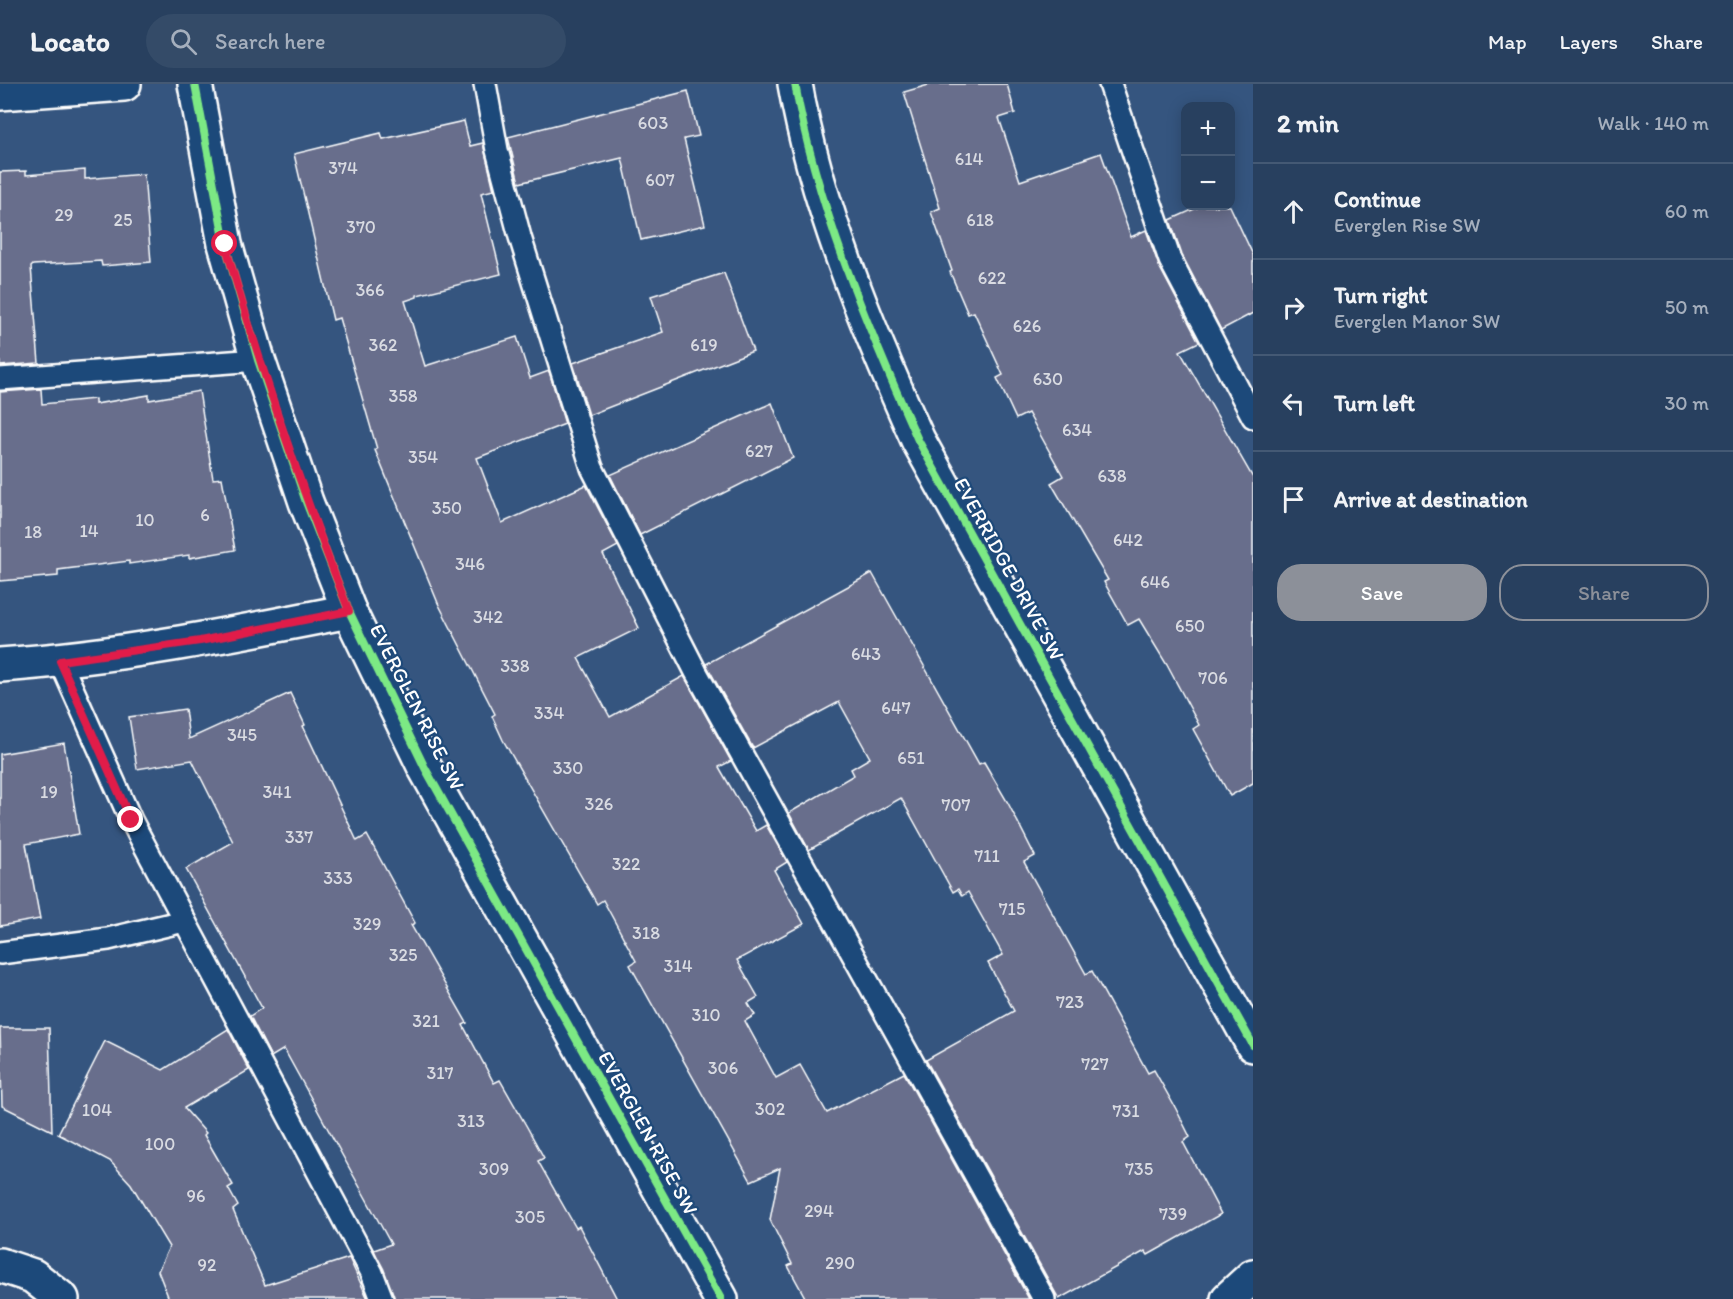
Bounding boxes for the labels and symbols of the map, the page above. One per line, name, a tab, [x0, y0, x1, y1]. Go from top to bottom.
house number: 603	[638, 112, 668, 134]
house number: 614	[955, 148, 984, 170]
house number: 374	[328, 157, 358, 179]
house number: 607	[645, 169, 675, 191]
house number: 29	[55, 204, 73, 226]
house number: 25	[114, 209, 132, 231]
house number: 618	[966, 209, 994, 231]
house number: 370	[346, 216, 376, 238]
route start	[211, 230, 237, 256]
house number: 622	[978, 267, 1007, 289]
house number: 366	[356, 279, 384, 301]
house number: 626	[1013, 315, 1041, 337]
house number: 362	[369, 334, 398, 356]
house number: 619	[690, 334, 718, 356]
house number: 630	[1033, 368, 1063, 390]
house number: 358	[388, 385, 418, 407]
house number: 634	[1062, 419, 1092, 441]
house number: 627	[745, 440, 773, 462]
house number: 354	[408, 446, 438, 468]
house number: 638	[1097, 465, 1127, 487]
street label: EVERRIDGE DRIVE SW	[949, 473, 1070, 664]
house number: 350	[432, 497, 462, 519]
house number: 6	[200, 504, 210, 526]
house number: 10	[135, 509, 155, 531]
house number: 14	[79, 520, 99, 542]
house number: 18	[24, 521, 42, 543]
house number: 642	[1113, 529, 1143, 551]
house number: 346	[455, 553, 485, 575]
house number: 646	[1140, 571, 1170, 593]
house number: 342	[473, 606, 504, 628]
house number: 650	[1175, 615, 1205, 637]
street label: EVERGLEN RISE SW	[365, 619, 470, 794]
house number: 643	[851, 643, 881, 665]
house number: 338	[500, 655, 530, 677]
house number: 706	[1198, 667, 1228, 689]
house number: 647	[881, 697, 911, 719]
house number: 334	[534, 702, 564, 724]
house number: 345	[227, 724, 257, 746]
house number: 651	[897, 747, 925, 769]
house number: 330	[553, 757, 583, 779]
house number: 19	[40, 781, 58, 803]
house number: 341	[263, 781, 291, 803]
house number: 326	[585, 793, 613, 815]
house number: 707	[942, 794, 971, 816]
route end	[117, 806, 143, 832]
house number: 337	[285, 826, 313, 848]
house number: 711	[974, 845, 1000, 867]
house number: 322	[612, 853, 641, 875]
house number: 333	[323, 867, 353, 889]
house number: 715	[999, 898, 1025, 920]
house number: 329	[353, 913, 381, 935]
house number: 318	[632, 922, 660, 944]
house number: 325	[389, 944, 417, 966]
house number: 314	[664, 955, 693, 977]
house number: 723	[1056, 991, 1084, 1013]
house number: 310	[691, 1004, 721, 1026]
house number: 321	[412, 1010, 440, 1032]
street label: EVERGLEN RISE SW	[593, 1047, 704, 1219]
house number: 727	[1081, 1053, 1109, 1075]
house number: 306	[708, 1057, 738, 1079]
house number: 317	[426, 1062, 454, 1084]
house number: 302	[755, 1098, 786, 1120]
house number: 104	[82, 1099, 112, 1121]
house number: 731	[1112, 1100, 1140, 1122]
house number: 313	[457, 1110, 485, 1132]
house number: 100	[145, 1133, 175, 1155]
house number: 309	[479, 1158, 509, 1180]
house number: 735	[1125, 1158, 1153, 1180]
house number: 96	[187, 1185, 205, 1207]
house number: 294	[804, 1200, 834, 1222]
house number: 739	[1159, 1203, 1187, 1225]
house number: 305	[515, 1206, 545, 1228]
house number: 290	[825, 1252, 855, 1274]
house number: 92	[198, 1254, 217, 1276]

